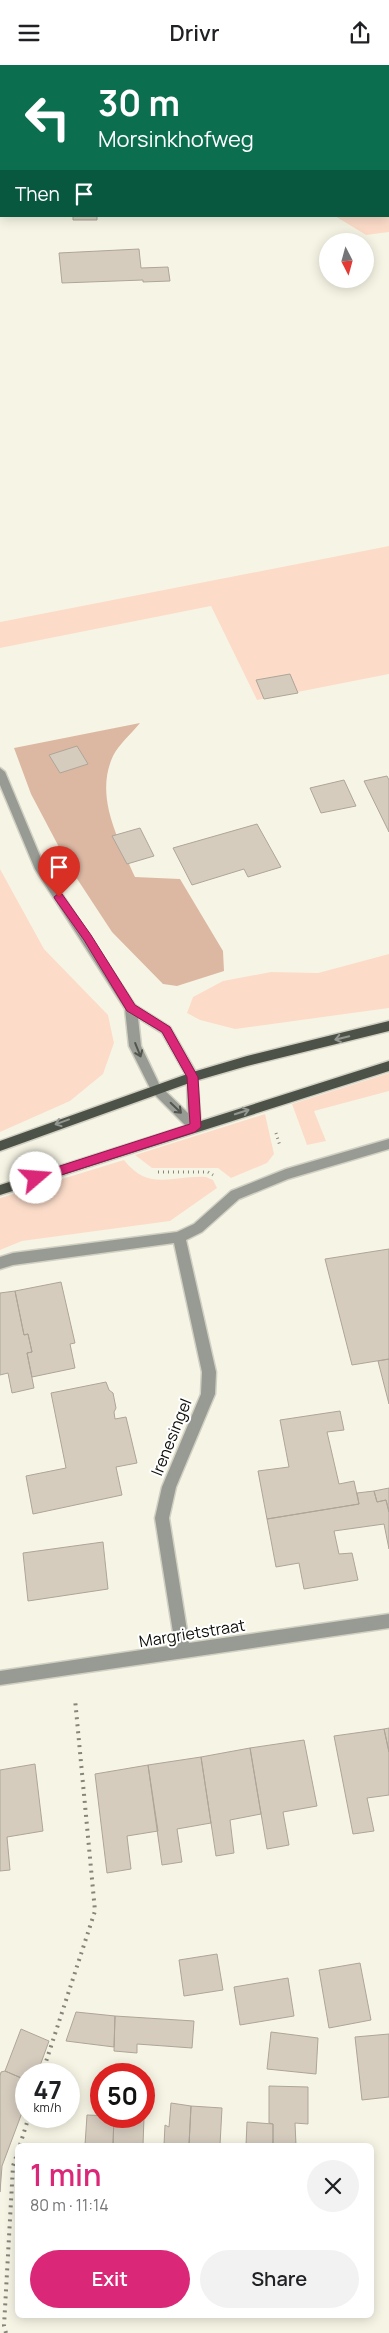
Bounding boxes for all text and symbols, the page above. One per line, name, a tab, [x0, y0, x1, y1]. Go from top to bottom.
text: Drivr	[170, 18, 219, 48]
icon: menu	[15, 19, 43, 47]
icon: share	[346, 19, 374, 47]
text: 30 m	[98, 79, 180, 127]
icon: left	[15, 85, 80, 150]
text: Morsinkhofweg	[98, 124, 254, 154]
icon: arrive	[70, 180, 98, 208]
text: Then	[15, 181, 60, 207]
north arrow	[319, 233, 374, 287]
map controls	[319, 233, 374, 288]
pin	[38, 846, 80, 897]
icon: arrive	[45, 853, 73, 881]
one-way arrow	[334, 1034, 350, 1043]
one-way arrow	[134, 1042, 143, 1057]
one-way arrow	[169, 1102, 182, 1114]
one-way arrow	[233, 1107, 249, 1116]
one-way arrow	[55, 1118, 70, 1127]
position arrow	[9, 1151, 61, 1203]
street label: Irenesingel	[146, 1395, 196, 1479]
street label: Margrietstraat	[137, 1614, 247, 1652]
speed limit sign: 50	[90, 2063, 155, 2128]
text: 47	[33, 2072, 62, 2107]
text: km/h	[34, 2099, 61, 2116]
text: 1 min	[30, 2154, 102, 2195]
button: close	[307, 2160, 359, 2212]
text: 80 m · 11:14	[30, 2194, 109, 2216]
button: Exit	[30, 2250, 190, 2308]
button: Share	[200, 2250, 359, 2308]

